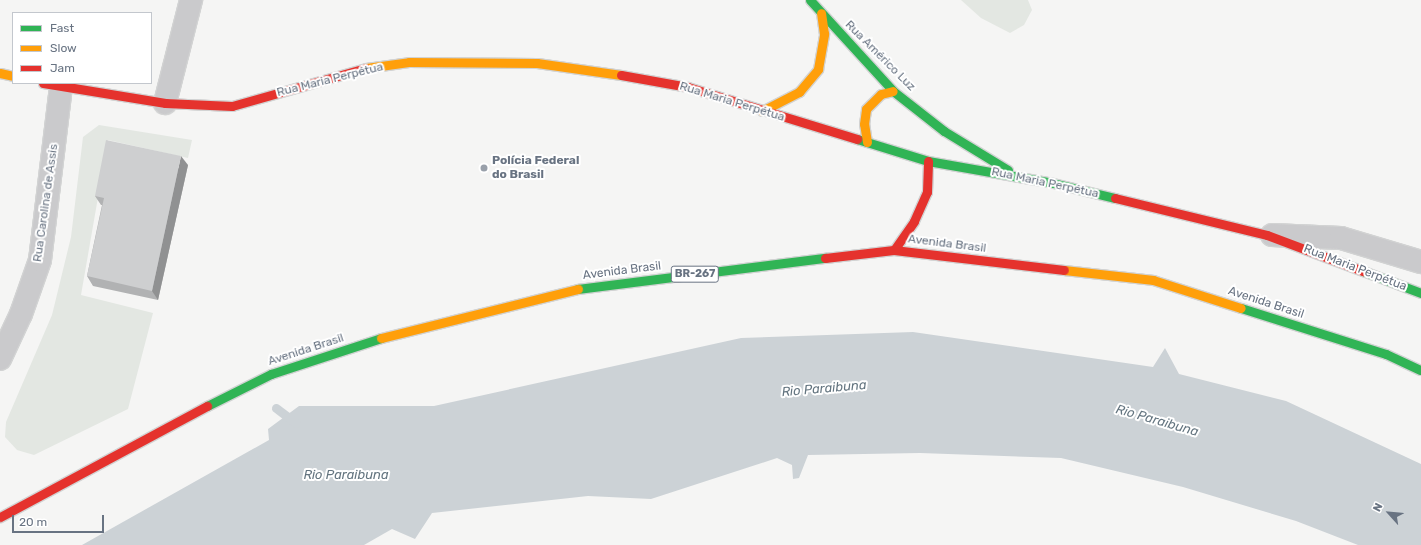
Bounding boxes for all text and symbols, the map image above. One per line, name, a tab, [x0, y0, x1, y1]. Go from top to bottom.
legend	[12, 12, 152, 84]
street label: Rua Américo Luz	[842, 18, 918, 94]
text: Fast	[50, 21, 74, 35]
text: Slow	[50, 41, 77, 55]
street label: Rua Maria Perpétua	[275, 60, 385, 100]
text: Jam	[50, 61, 75, 75]
street label: Rua Maria Perpétua	[678, 79, 786, 125]
street label: Rua Carolina de Assis	[31, 143, 61, 263]
place label: Polícia Federal do Brasil	[492, 154, 579, 182]
marker: Polícia Federal do Brasil	[479, 163, 489, 173]
street label: Rua Maria Perpétua	[990, 165, 1100, 201]
street label: Avenida Brasil	[907, 232, 987, 256]
street label: Rua Maria Perpétua	[1301, 242, 1409, 294]
street label: Avenida Brasil	[582, 259, 662, 283]
road number: BR-267	[670, 265, 720, 283]
street label: Avenida Brasil	[1226, 284, 1306, 322]
street label: Avenida Brasil	[266, 331, 346, 369]
water label: Rio Paraibuna	[781, 378, 867, 400]
water label: Rio Paraibuna	[1114, 402, 1200, 440]
water label: Rio Paraibuna	[303, 467, 389, 483]
north arrow	[1369, 493, 1409, 533]
text: N	[1370, 501, 1385, 514]
scale bar	[14, 507, 106, 533]
text: 20 m	[19, 515, 47, 529]

